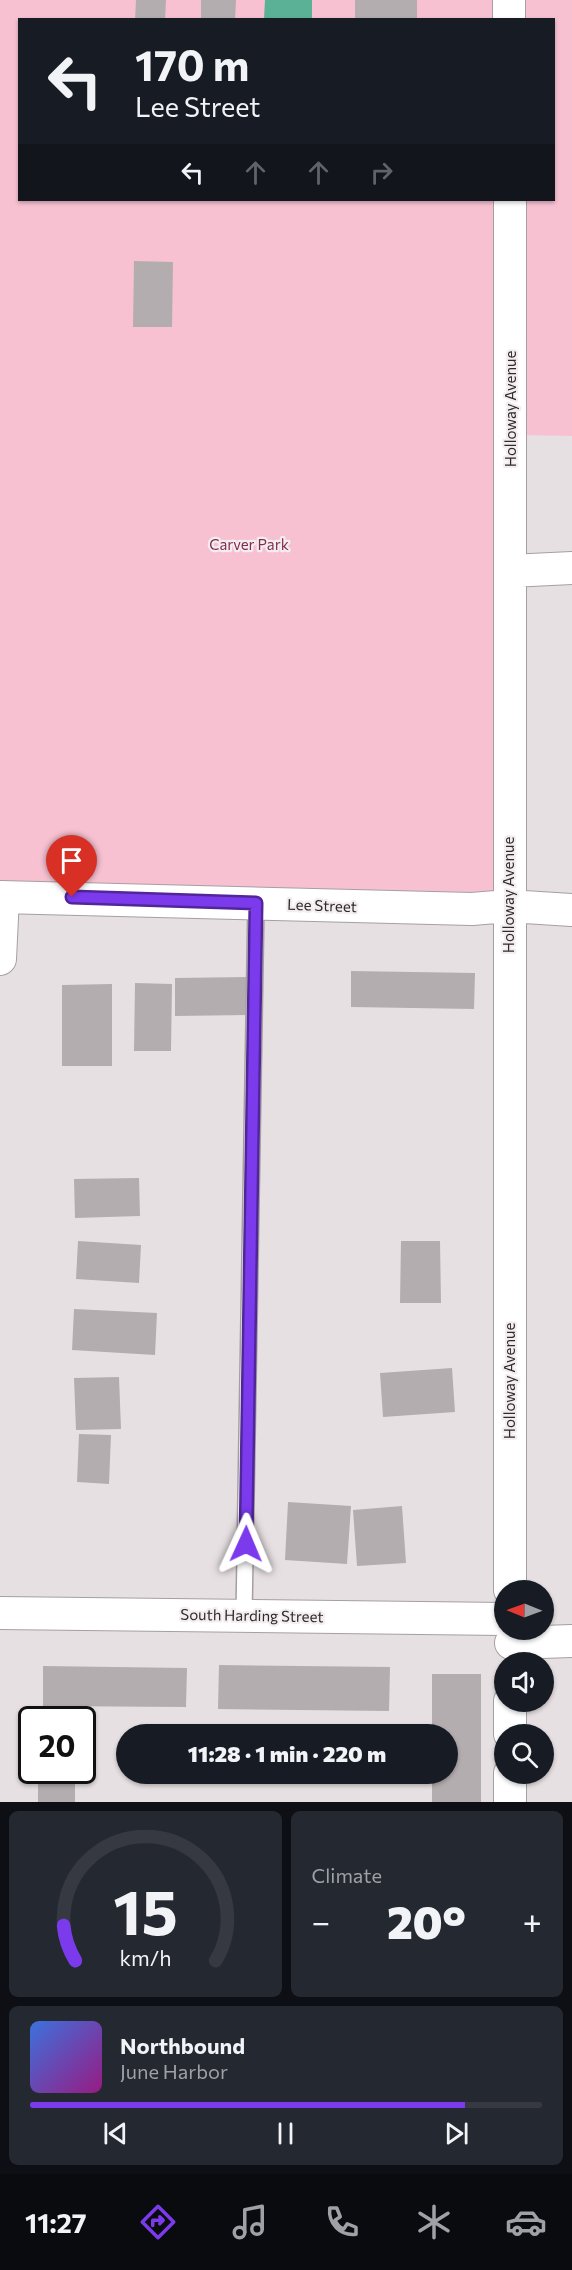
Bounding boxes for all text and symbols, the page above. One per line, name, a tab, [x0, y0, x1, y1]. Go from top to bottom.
text: 170 m	[135, 38, 249, 90]
icon: left	[36, 42, 114, 120]
text: Lee Street	[135, 90, 260, 123]
icon: left	[176, 156, 209, 189]
icon: ahead	[239, 156, 272, 189]
icon: ahead	[302, 156, 335, 189]
icon: right	[365, 156, 398, 189]
street label: Holloway Avenue	[501, 351, 519, 467]
park label: Carver Park	[209, 535, 289, 553]
pin	[46, 835, 97, 897]
street label: Holloway Avenue	[499, 837, 517, 953]
icon: arrive	[55, 844, 88, 877]
street label: Lee Street	[287, 895, 357, 915]
street label: Holloway Avenue	[500, 1323, 518, 1439]
position arrow	[214, 1512, 278, 1576]
north arrow	[494, 1580, 554, 1640]
map controls	[494, 1580, 554, 1784]
street label: South Harding Street	[180, 1605, 324, 1625]
button: sound	[494, 1652, 554, 1712]
speed limit sign: 20	[18, 1706, 96, 1784]
button: search	[494, 1724, 554, 1784]
text: 11:28 · 1 min · 220 m	[188, 1740, 386, 1767]
text: Climate	[312, 1863, 382, 1887]
text: 15	[113, 1872, 178, 1948]
text: 20°	[387, 1893, 466, 1948]
text: −	[312, 1900, 330, 1941]
text: +	[523, 1900, 542, 1941]
text: km/h	[119, 1944, 171, 1970]
text: Northbound	[120, 2032, 245, 2059]
text: June Harbor	[120, 2059, 228, 2083]
icon: previous	[99, 2117, 132, 2150]
icon: pause	[269, 2117, 302, 2150]
icon: next	[440, 2117, 473, 2150]
icon: directions	[137, 2201, 179, 2243]
icon: music	[229, 2201, 271, 2243]
icon: phone	[321, 2201, 363, 2243]
icon: climate	[413, 2201, 455, 2243]
icon: car	[505, 2201, 547, 2243]
text: 11:27	[25, 2206, 87, 2239]

